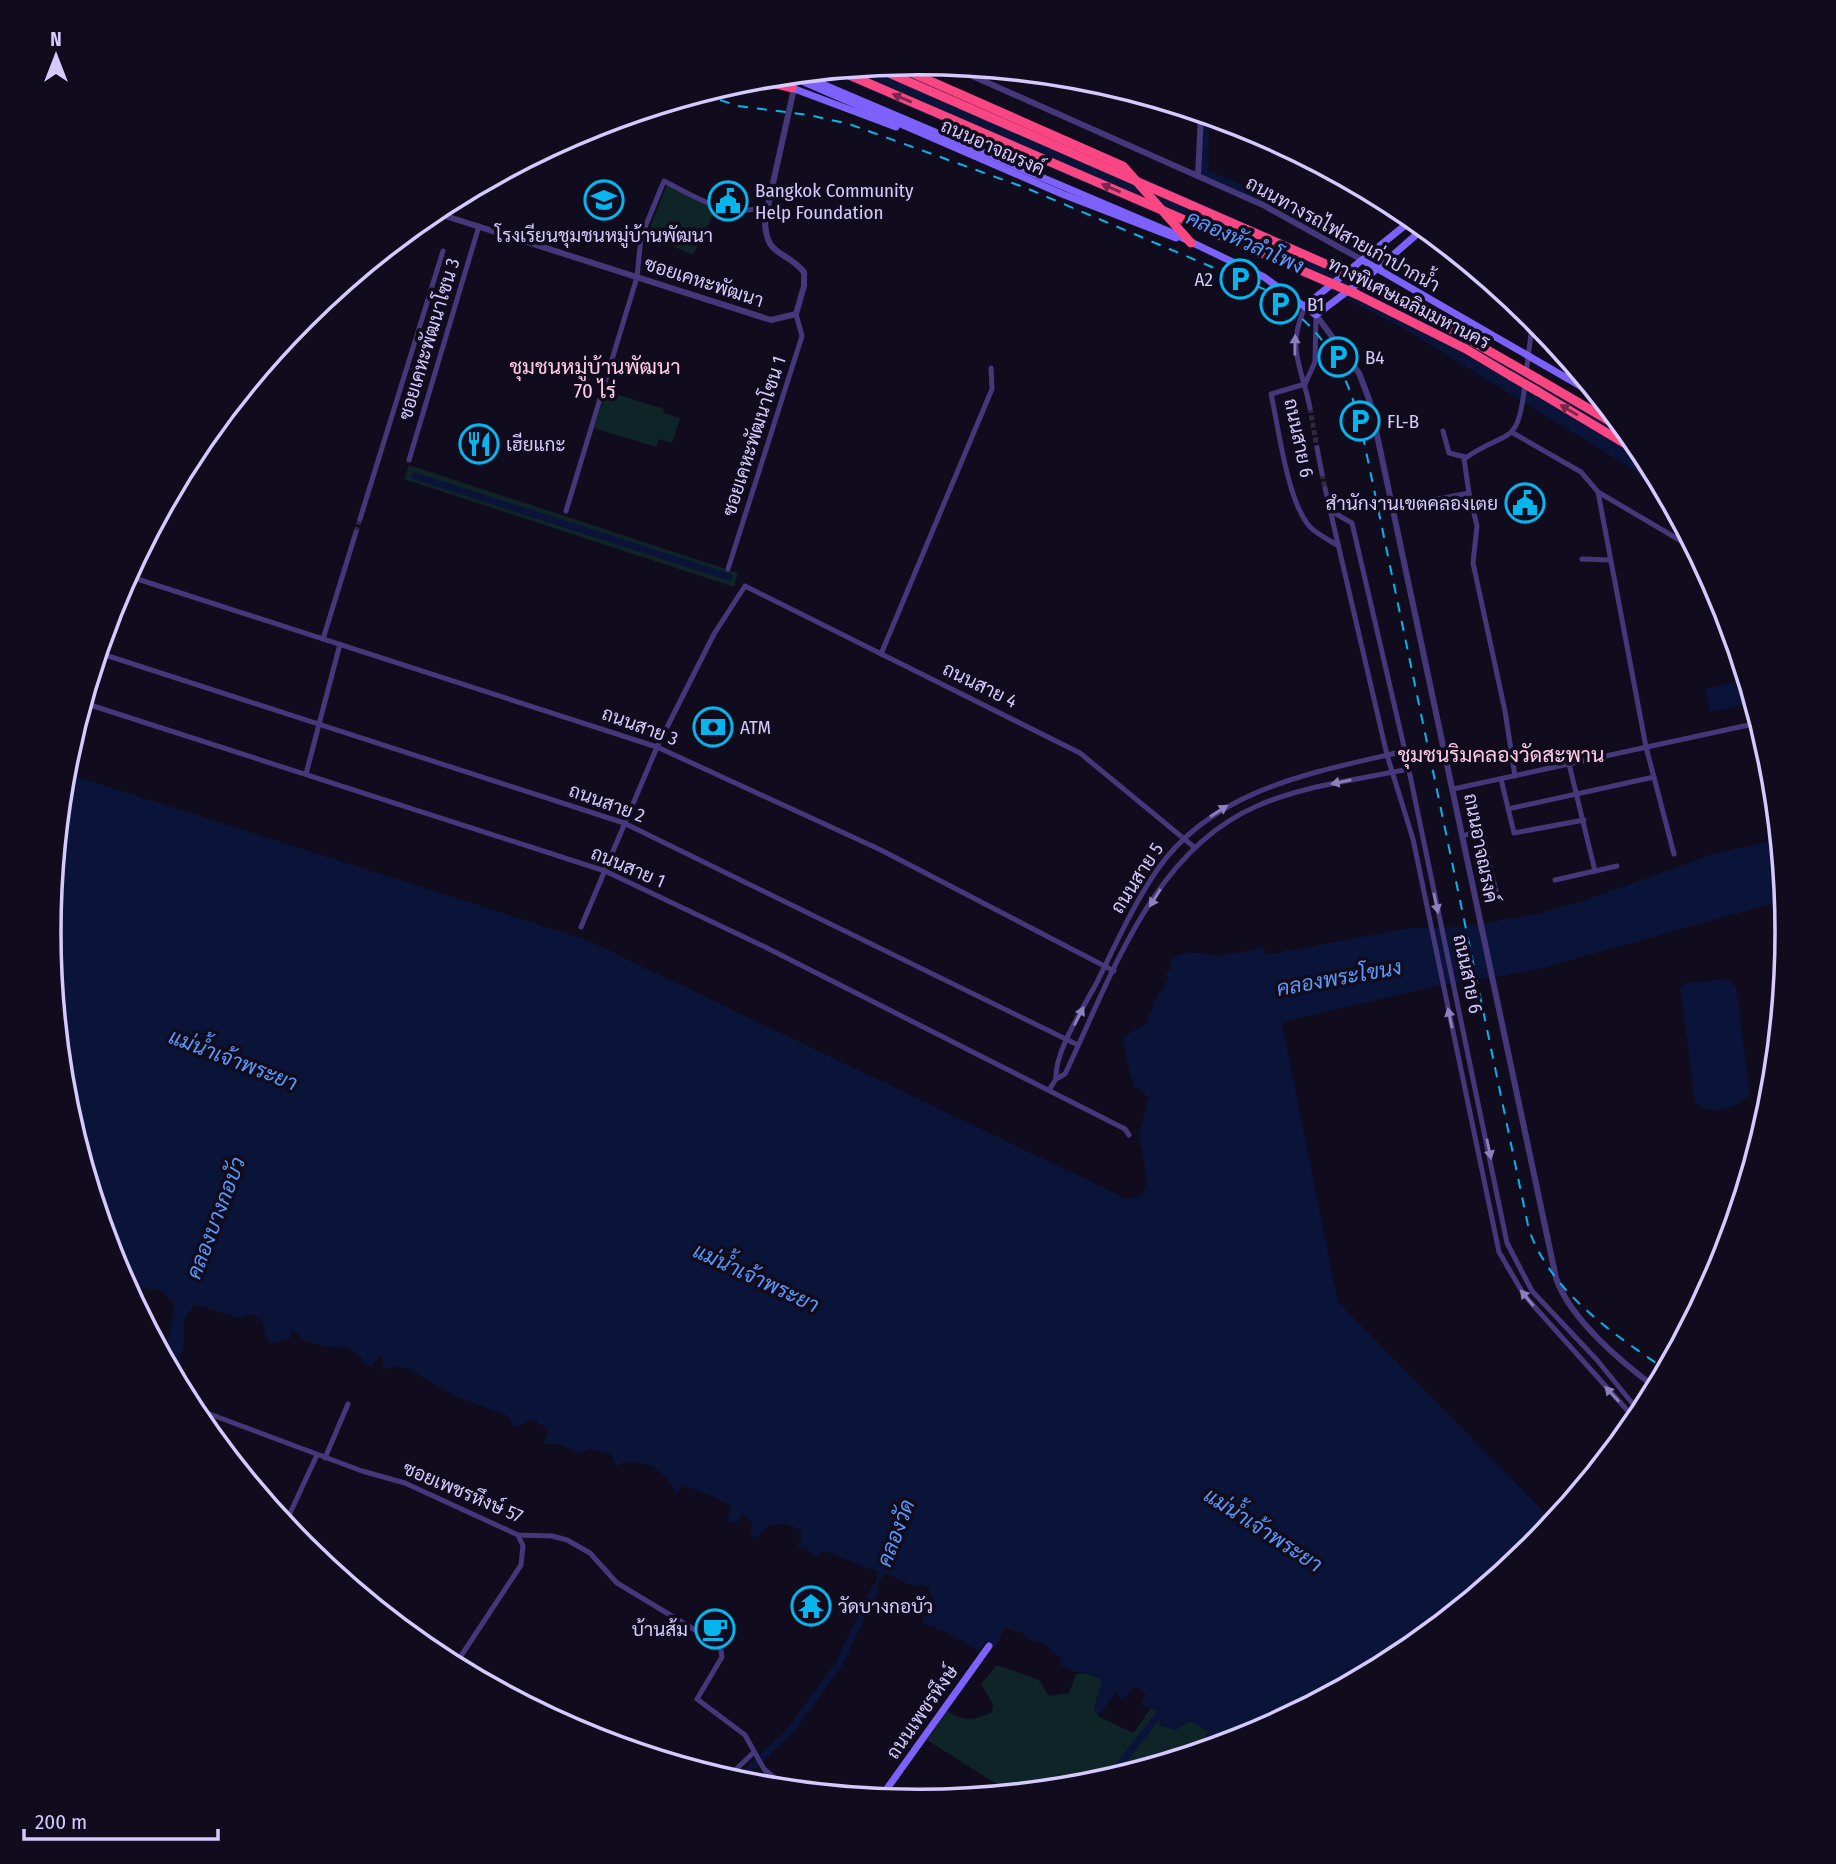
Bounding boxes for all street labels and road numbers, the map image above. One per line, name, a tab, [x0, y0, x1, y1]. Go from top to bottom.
street label: ถนนอาจณรงค์	[938, 113, 1049, 180]
street label: ถนนทางรถไฟสายเก่าปากน้ำ	[1242, 168, 1446, 297]
street label: ซอยเคหะพัฒนา	[641, 252, 767, 312]
street label: ทางพิเศษเฉลิมมหานคร	[1324, 252, 1494, 354]
street label: ซอยเคหะพัฒนาโซน 3	[392, 255, 465, 423]
street label: ซอยเคหะพัฒนาโซน 1	[716, 353, 791, 519]
street label: ถนนสาย 6	[1279, 396, 1319, 480]
street label: ถนนสาย 4	[939, 657, 1021, 713]
street label: ถนนสาย 3	[599, 702, 681, 750]
street label: ถนนสาย 2	[566, 779, 648, 827]
street label: ถนนอาจณรงค์	[1459, 791, 1504, 905]
street label: ถนนสาย 5	[1106, 838, 1168, 918]
street label: ถนนสาย 1	[587, 841, 669, 893]
street label: ถนนสาย 6	[1448, 932, 1488, 1016]
street label: ซอยเพชรหึงษ์ 57	[400, 1455, 527, 1528]
street label: ถนนเพชรหึงษ์	[880, 1659, 963, 1763]

